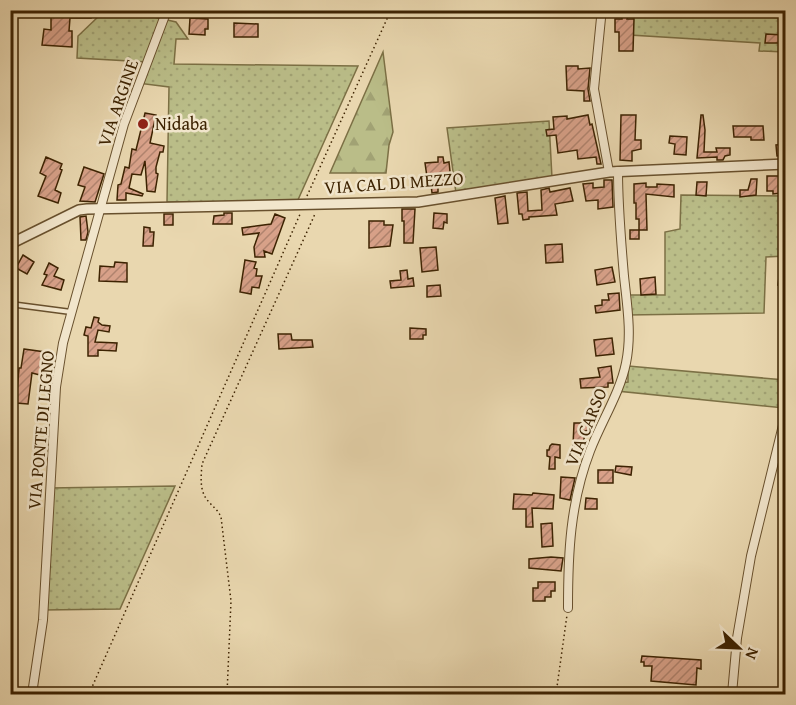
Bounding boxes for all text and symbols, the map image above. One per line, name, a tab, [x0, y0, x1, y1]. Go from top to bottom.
street label: VIA ARGINE	[90, 56, 145, 150]
place label: Nidaba	[155, 110, 208, 137]
marker: Nidaba	[136, 117, 150, 131]
street label: VIA CAL DI MEZZO	[323, 164, 465, 201]
street label: VIA PONTE DI LEGNO	[20, 349, 61, 511]
street label: VIA CARSO	[558, 383, 614, 470]
north arrow	[709, 618, 769, 678]
text: N	[740, 644, 766, 664]

